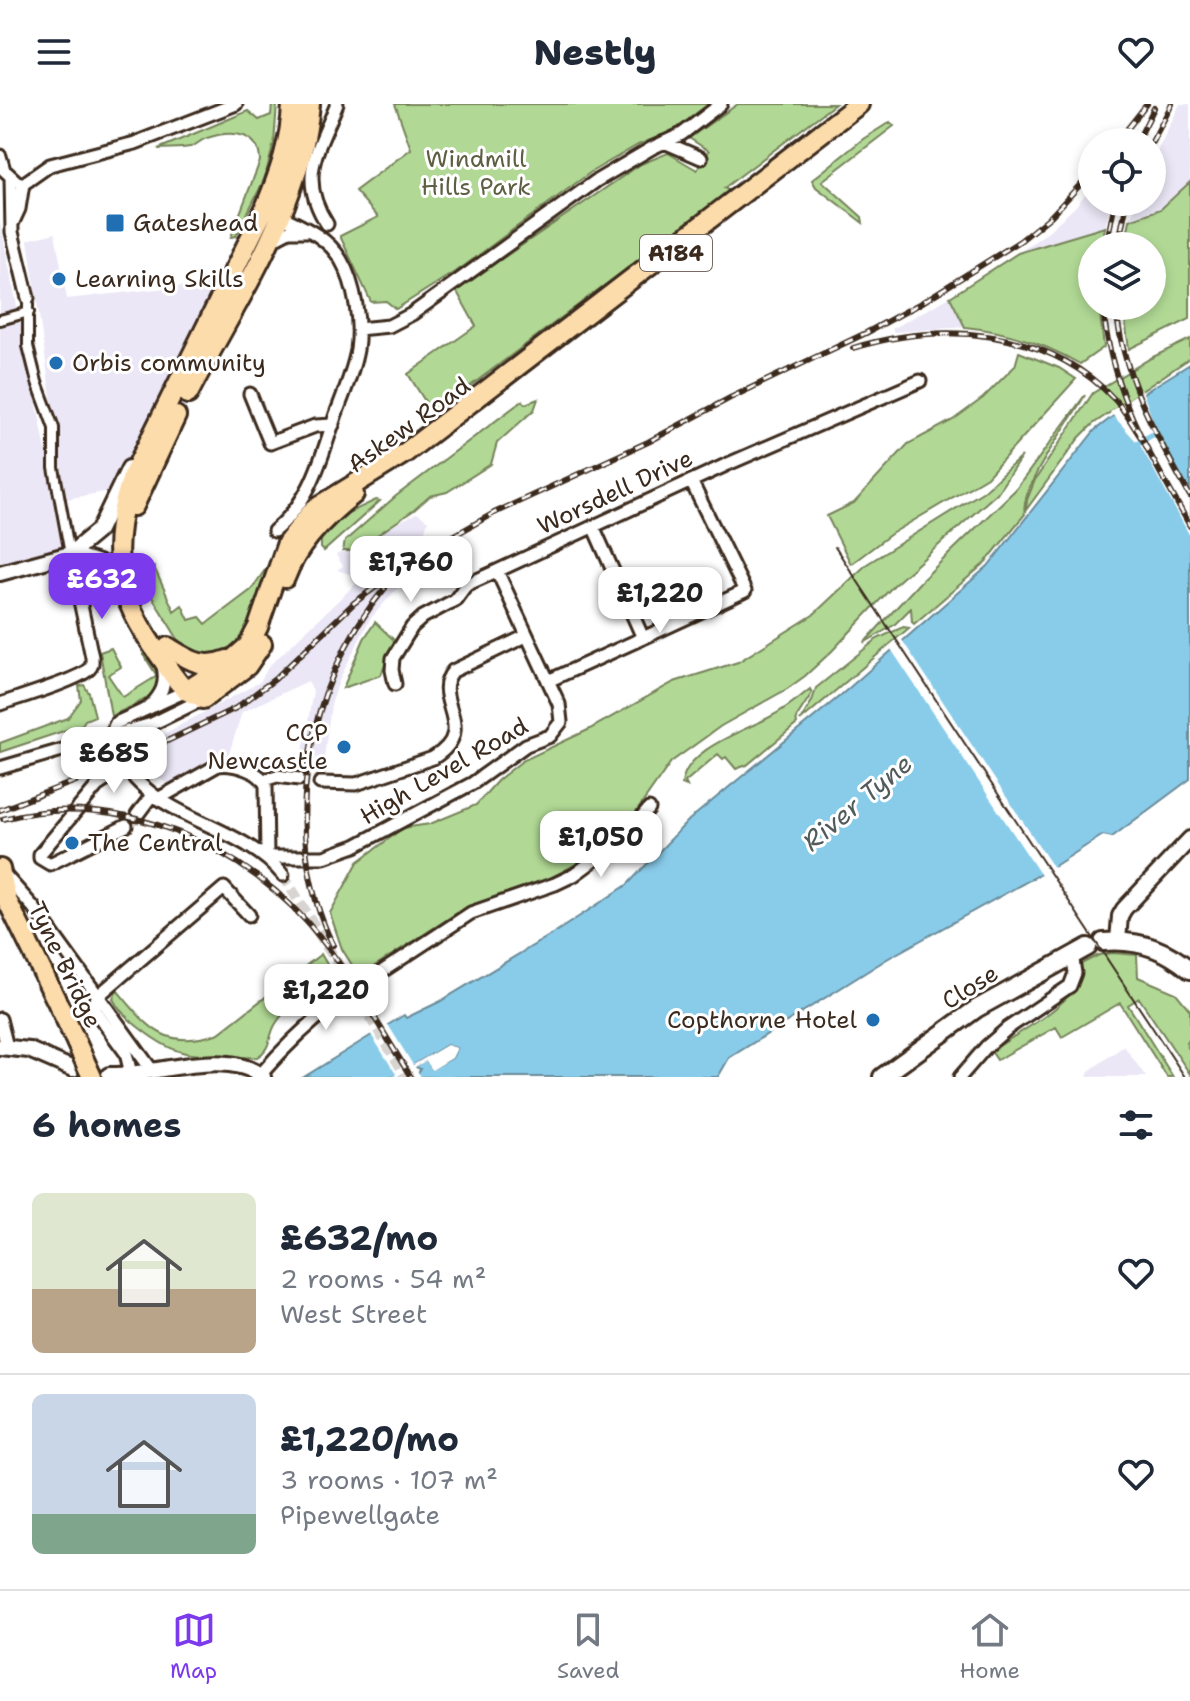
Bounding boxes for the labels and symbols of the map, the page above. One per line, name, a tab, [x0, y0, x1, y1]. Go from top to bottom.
park label: Windmill Hills Park	[421, 143, 531, 203]
place label: Gateshead	[133, 207, 258, 239]
marker: Gateshead	[104, 212, 126, 234]
road number: A184	[640, 235, 712, 271]
place label: Learning Skills	[75, 263, 244, 295]
marker: Learning Skills	[50, 270, 68, 288]
place label: Orbis community	[72, 347, 266, 379]
marker: Orbis community	[47, 354, 65, 372]
street label: Askew Road	[341, 370, 477, 480]
street label: Worsdell Drive	[532, 442, 698, 542]
pin: £1,760	[346, 536, 476, 604]
pin: £632	[55, 553, 149, 621]
pin: £1,220	[595, 567, 725, 635]
street label: High Level Road	[354, 710, 534, 832]
place label: CCP Newcastle	[207, 717, 328, 777]
pin: £685	[67, 727, 161, 795]
marker: CCP Newcastle	[335, 738, 353, 756]
water label: River Tyne	[795, 746, 919, 858]
pin: £1,050	[536, 811, 666, 879]
place label: The Central	[88, 827, 223, 859]
marker: The Central	[63, 834, 81, 852]
street label: Tyne Bridge	[21, 897, 109, 1033]
street label: Close	[936, 957, 1004, 1017]
pin: £1,220	[261, 964, 391, 1032]
place label: Copthorne Hotel	[667, 1004, 858, 1036]
marker: Copthorne Hotel	[864, 1011, 882, 1029]

